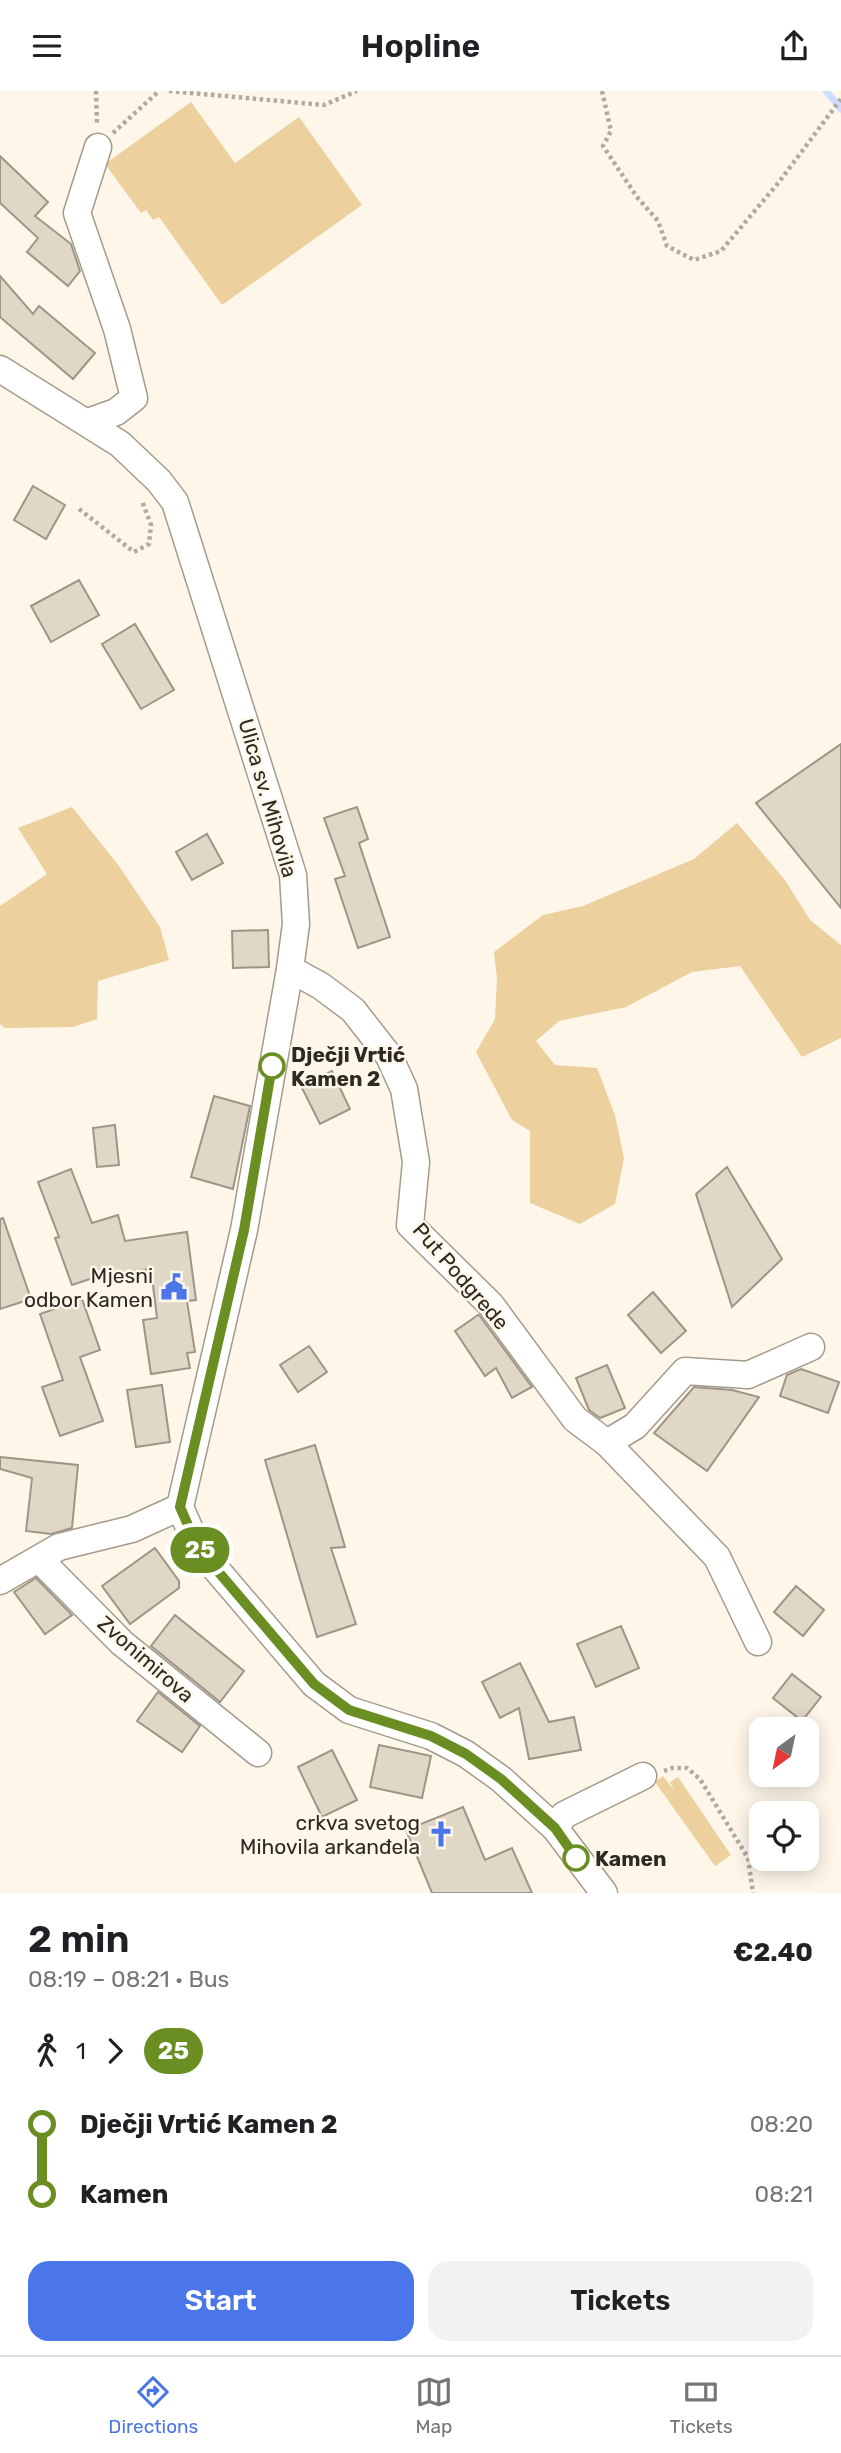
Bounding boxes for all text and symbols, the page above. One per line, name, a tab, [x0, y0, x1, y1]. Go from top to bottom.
icon: menu	[28, 27, 66, 65]
text: Hopline	[361, 27, 480, 65]
icon: share	[775, 27, 813, 65]
street label: Ulica sv. Mihovila	[233, 716, 303, 880]
place label: Dječji Vrtić Kamen 2	[291, 1042, 405, 1091]
marker: Dječji Vrtić Kamen 2	[259, 1053, 285, 1079]
street label: Put Podgrede	[408, 1217, 514, 1335]
place label: Mjesni odbor Kamen	[24, 1263, 153, 1312]
public building icon: Mjesni odbor Kamen	[159, 1272, 189, 1302]
line badge: 25	[168, 1527, 232, 1573]
text: 25	[184, 1536, 216, 1564]
street label: Zvonimirova	[93, 1610, 199, 1708]
north arrow	[749, 1717, 819, 1787]
map controls	[749, 1717, 819, 1871]
button: locate	[749, 1801, 819, 1871]
place label: crkva svetog Mihovila arkanđela	[240, 1810, 420, 1859]
church icon: crkva svetog Mihovila arkanđela	[426, 1819, 456, 1849]
marker: Kamen	[563, 1845, 589, 1871]
place label: Kamen	[595, 1846, 666, 1871]
text: 2 min	[28, 1916, 130, 1962]
text: €2.40	[733, 1937, 813, 1968]
text: 08:19 – 08:21 · Bus	[28, 1965, 229, 1993]
icon: walk	[28, 2032, 66, 2070]
icon: forward	[96, 2032, 134, 2070]
text: 1	[76, 2037, 86, 2065]
text: 25	[158, 2037, 189, 2065]
text: Dječji Vrtić Kamen 2	[80, 2109, 338, 2140]
text: 08:20	[750, 2110, 813, 2138]
text: Kamen	[80, 2179, 168, 2210]
text: 08:21	[755, 2180, 813, 2208]
button: Start	[28, 2261, 414, 2341]
button: Tickets	[428, 2261, 813, 2341]
tab: Directions	[108, 2373, 198, 2438]
tab: Map	[415, 2373, 453, 2438]
tab: Tickets	[670, 2373, 733, 2438]

